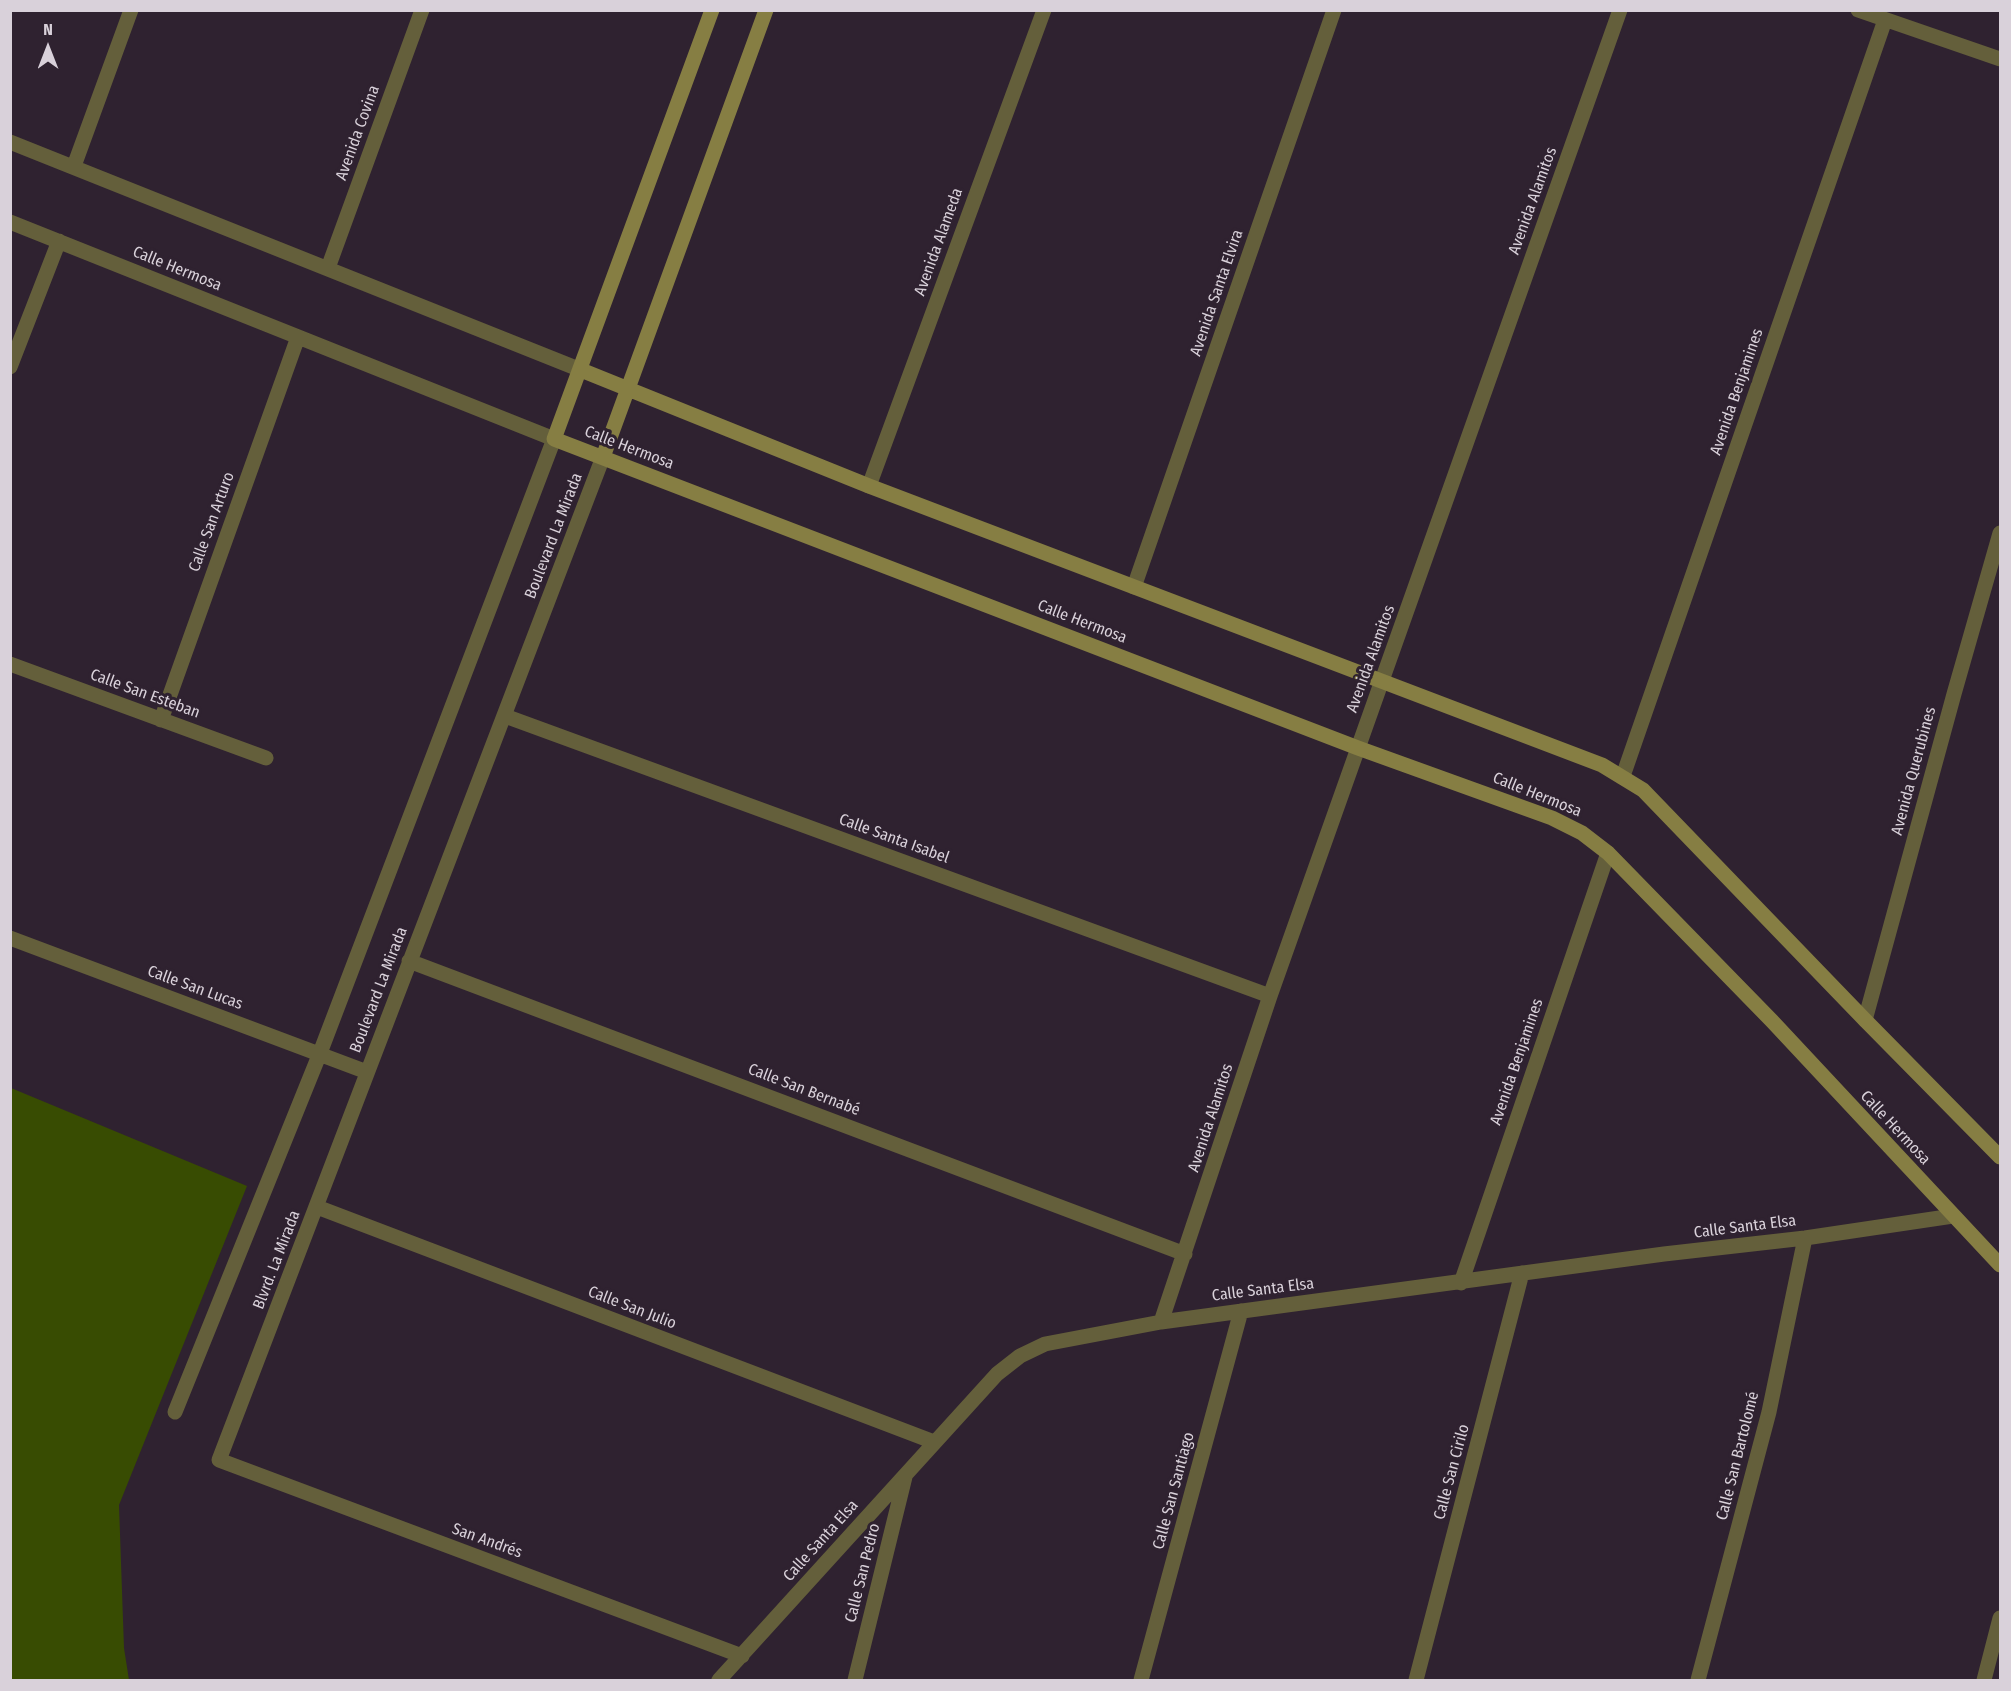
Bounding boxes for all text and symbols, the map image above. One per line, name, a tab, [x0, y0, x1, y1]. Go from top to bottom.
north arrow	[18, 18, 78, 78]
text: N	[43, 20, 53, 39]
street label: Avenida Covina	[332, 83, 384, 183]
street label: Avenida Alamitos	[1505, 145, 1561, 257]
street label: Avenida Alameda	[911, 186, 967, 298]
street label: Avenida Santa Elvira	[1186, 227, 1248, 359]
street label: Calle Hermosa	[130, 242, 224, 296]
street label: Avenida Benjamines	[1706, 326, 1768, 458]
street label: Calle Hermosa	[582, 422, 676, 474]
street label: Calle San Arturo	[185, 469, 239, 575]
street label: Boulevard La Mirada	[521, 470, 587, 602]
street label: Calle Hermosa	[1035, 596, 1129, 648]
street label: Avenida Alamitos	[1343, 603, 1399, 715]
street label: Calle San Esteban	[87, 665, 203, 723]
street label: Avenida Querubines	[1888, 705, 1940, 837]
street label: Calle Hermosa	[1490, 768, 1584, 822]
street label: Calle Santa Isabel	[836, 810, 952, 868]
street label: Boulevard La Mirada	[346, 924, 412, 1056]
street label: Calle San Lucas	[145, 962, 245, 1014]
street label: Avenida Benjamines	[1486, 996, 1548, 1128]
street label: Calle San Bernabé	[745, 1060, 863, 1120]
street label: Avenida Alamitos	[1184, 1061, 1238, 1175]
street label: Calle Hermosa	[1856, 1087, 1934, 1169]
street label: Blvrd. La Mirada	[249, 1208, 305, 1312]
street label: Calle Santa Elsa	[1693, 1211, 1797, 1243]
street label: Calle Santa Elsa	[1211, 1274, 1315, 1306]
street label: Calle San Julio	[585, 1282, 679, 1334]
street label: Calle San Bartolomé	[1713, 1390, 1763, 1522]
street label: Calle San Cirilo	[1430, 1422, 1474, 1522]
street label: Calle San Santiago	[1149, 1430, 1199, 1552]
street label: Calle Santa Elsa	[779, 1496, 863, 1586]
street label: San Andrés	[449, 1519, 525, 1563]
street label: Calle San Pedro	[841, 1521, 885, 1625]

